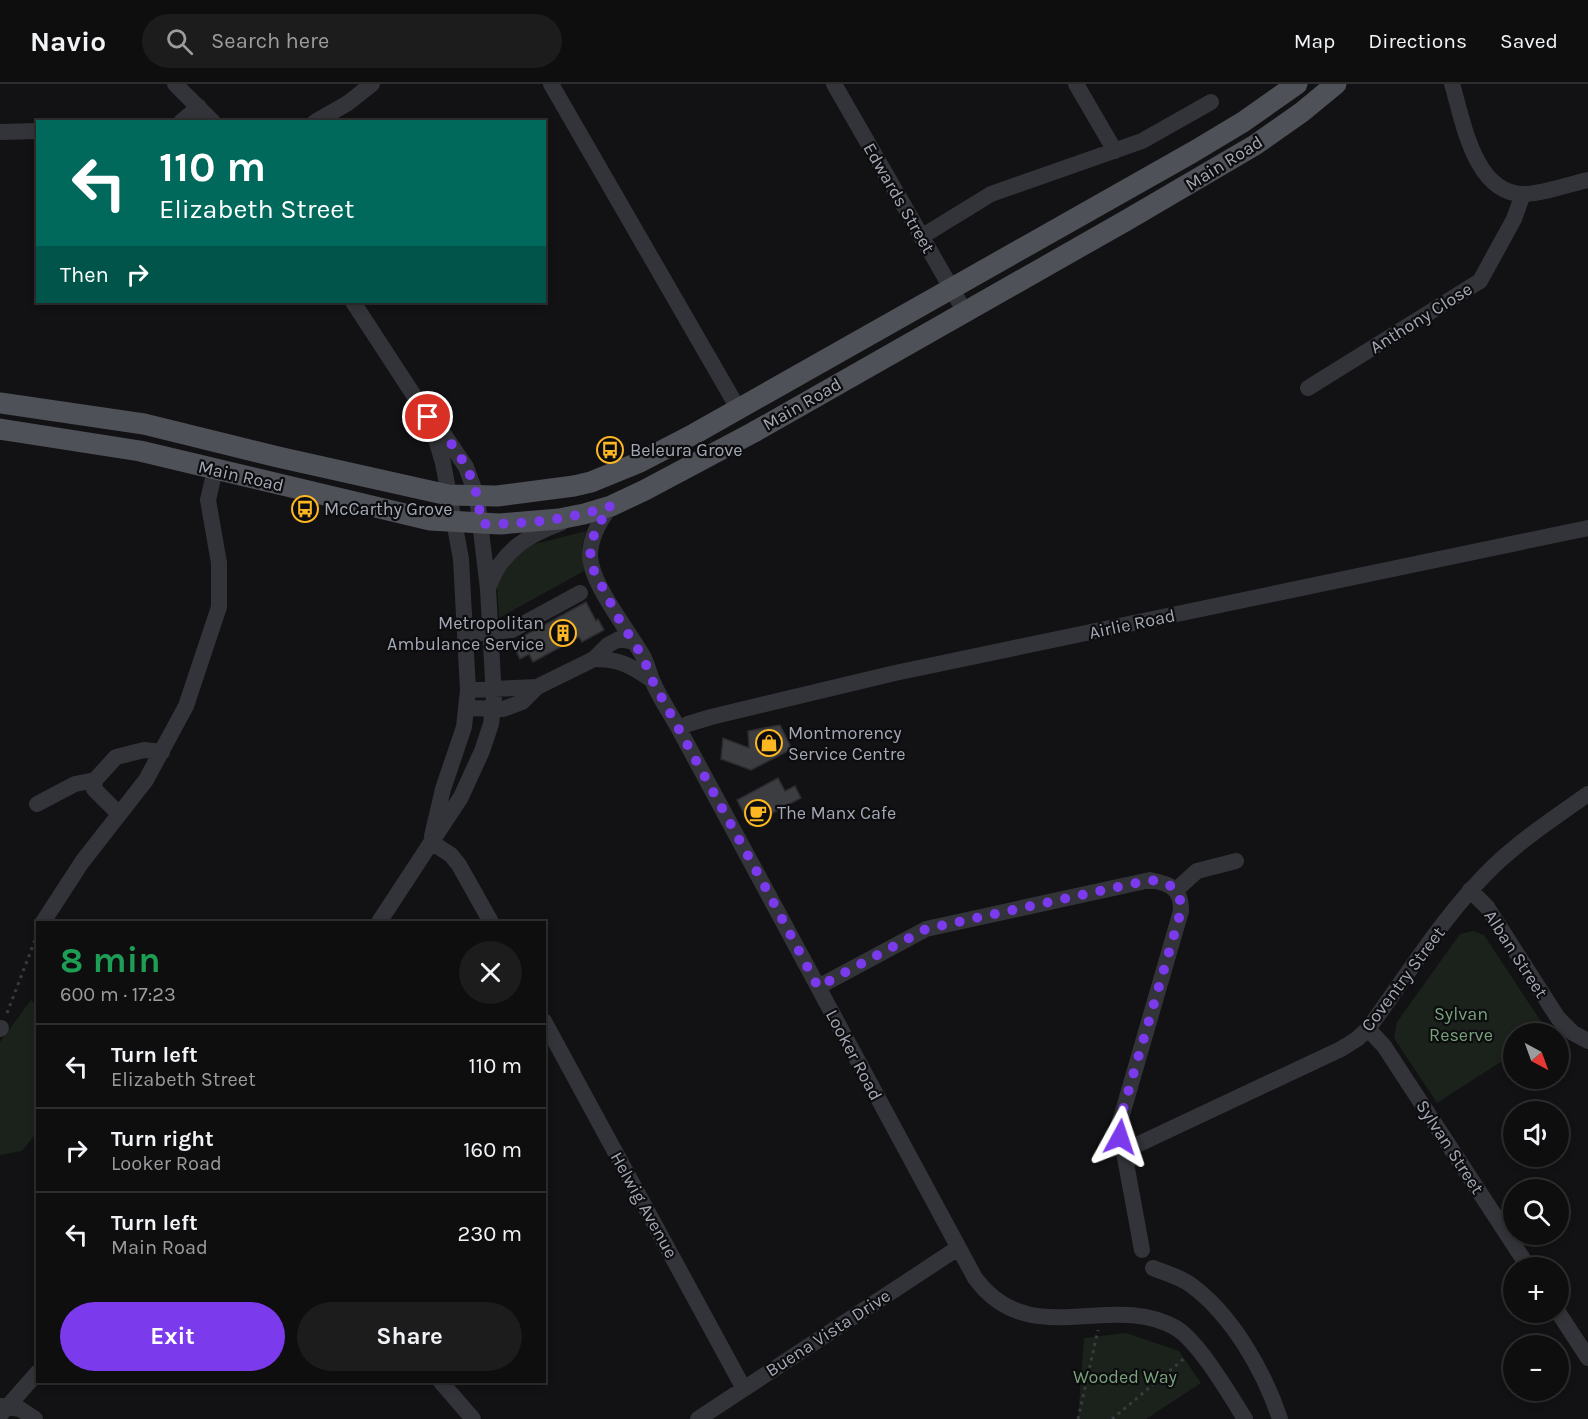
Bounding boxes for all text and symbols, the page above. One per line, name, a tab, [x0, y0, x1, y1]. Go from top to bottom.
search box	[142, 14, 562, 68]
text: Navio	[30, 25, 106, 58]
icon: search	[163, 25, 196, 58]
text: Search here	[211, 28, 329, 54]
text: Map	[1294, 29, 1335, 53]
text: Directions	[1368, 29, 1467, 53]
text: Saved	[1500, 29, 1558, 53]
street label: Main Road	[1181, 131, 1267, 195]
street label: Edwards Street	[858, 139, 940, 257]
text: 110 m	[159, 142, 266, 192]
icon: left	[60, 144, 138, 222]
text: Elizabeth Street	[159, 193, 354, 225]
icon: right	[121, 258, 154, 291]
text: Then	[60, 262, 109, 288]
street label: Anthony Close	[1366, 278, 1476, 358]
street label: Main Road	[759, 373, 845, 435]
pin	[402, 391, 453, 442]
icon: arrive	[411, 400, 444, 433]
bus stop icon: Beleura Grove	[595, 435, 625, 465]
place label: Beleura Grove	[630, 439, 743, 461]
street label: Main Road	[196, 455, 286, 497]
bus stop icon: McCarthy Grove	[290, 494, 320, 524]
place label: McCarthy Grove	[324, 498, 453, 520]
street label: Airlie Road	[1087, 604, 1177, 644]
place label: Metropolitan Ambulance Service	[387, 612, 544, 655]
building icon: Metropolitan Ambulance Service	[548, 618, 578, 648]
place label: Montmorency Service Centre	[788, 722, 906, 765]
shop icon: Montmorency Service Centre	[754, 728, 784, 758]
cafe icon: The Manx Cafe	[743, 798, 773, 828]
place label: The Manx Cafe	[777, 802, 896, 824]
street label: Alban Street	[1479, 906, 1553, 1002]
street label: Coventry Street	[1356, 922, 1450, 1036]
text: 8 min	[60, 939, 161, 981]
button: close	[459, 941, 522, 1004]
text: 600 m · 17:23	[60, 983, 176, 1006]
park label: Sylvan Reserve	[1429, 1003, 1493, 1046]
street label: Looker Road	[821, 1006, 887, 1104]
north arrow	[1503, 1023, 1569, 1089]
map controls	[1503, 1023, 1569, 1401]
text: Turn left	[111, 1042, 198, 1068]
icon: left	[60, 1050, 93, 1083]
text: 110 m	[469, 1053, 522, 1079]
text: Elizabeth Street	[111, 1068, 256, 1091]
street label: Sylvan Street	[1411, 1096, 1489, 1198]
button: sound	[1503, 1101, 1569, 1167]
position arrow	[1088, 1105, 1152, 1169]
text: Turn right	[111, 1126, 214, 1152]
icon: right	[60, 1134, 93, 1167]
text: 160 m	[463, 1137, 522, 1163]
street label: Helwig Avenue	[606, 1148, 682, 1262]
text: Looker Road	[111, 1152, 222, 1175]
button: search	[1503, 1179, 1569, 1245]
text: Turn left	[111, 1210, 198, 1236]
icon: left	[60, 1218, 93, 1251]
text: 230 m	[457, 1221, 522, 1247]
text: Main Road	[111, 1236, 208, 1259]
button: +	[1503, 1257, 1569, 1323]
street label: Buena Vista Drive	[761, 1284, 895, 1382]
button: Exit	[60, 1302, 285, 1371]
button: Share	[297, 1302, 522, 1371]
button: −	[1503, 1335, 1569, 1401]
park label: Wooded Way	[1073, 1366, 1178, 1388]

